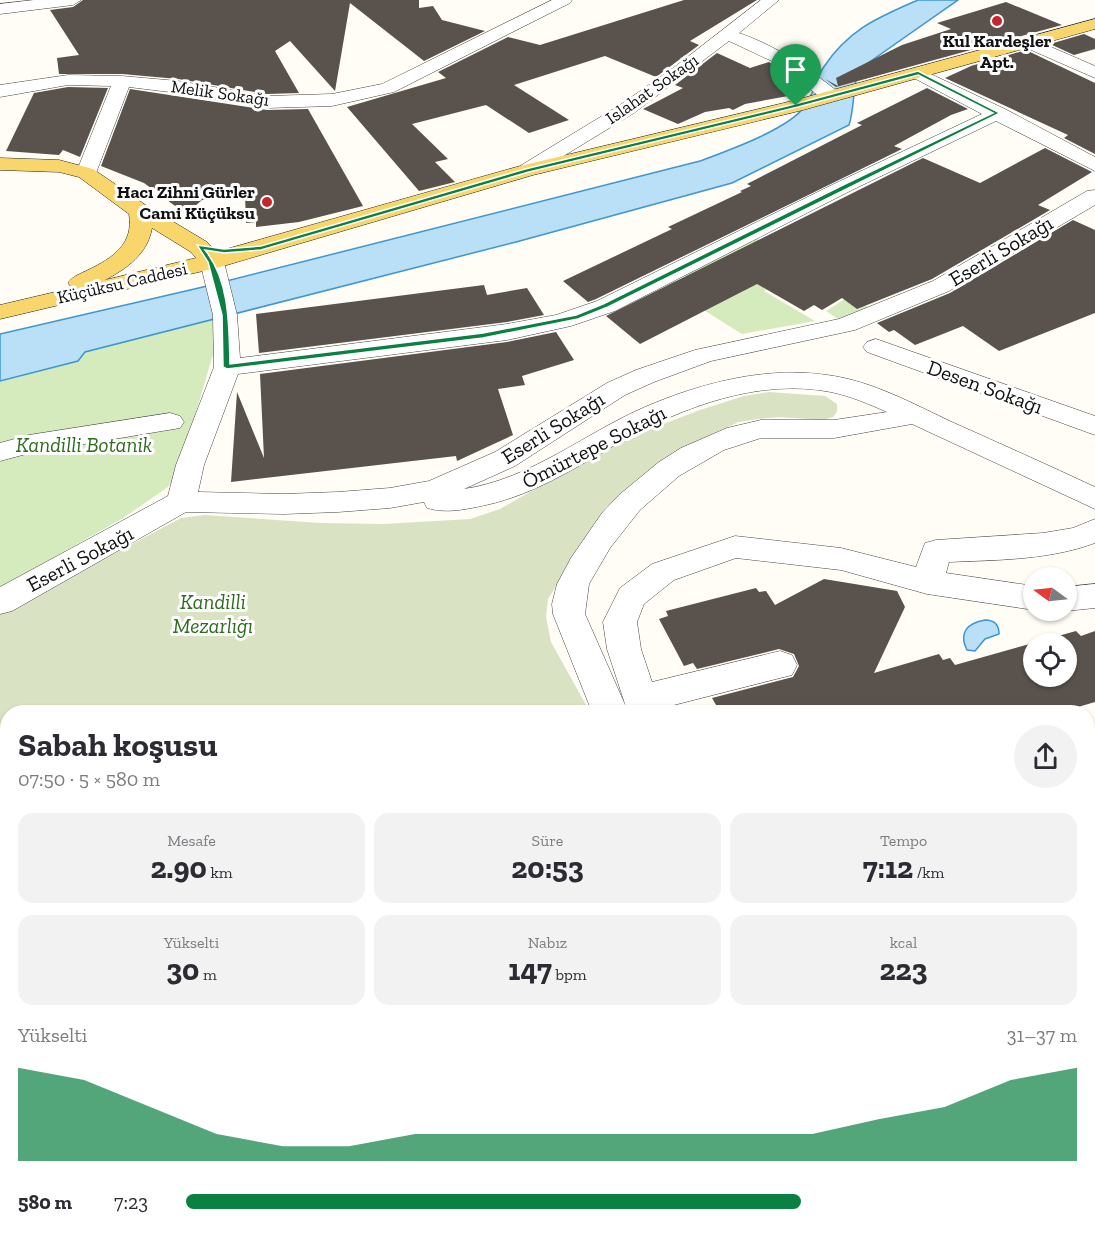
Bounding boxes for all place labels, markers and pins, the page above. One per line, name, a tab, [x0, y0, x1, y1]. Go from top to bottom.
marker: Kul Kardeşler Apt.	[990, 14, 1004, 28]
place label: Kul Kardeşler Apt.	[942, 30, 1052, 73]
pin	[770, 44, 821, 106]
place label: Hacı Zihni Gürler Cami Küçüksu	[117, 181, 255, 224]
marker: Hacı Zihni Gürler Cami Küçüksu	[260, 195, 274, 209]

